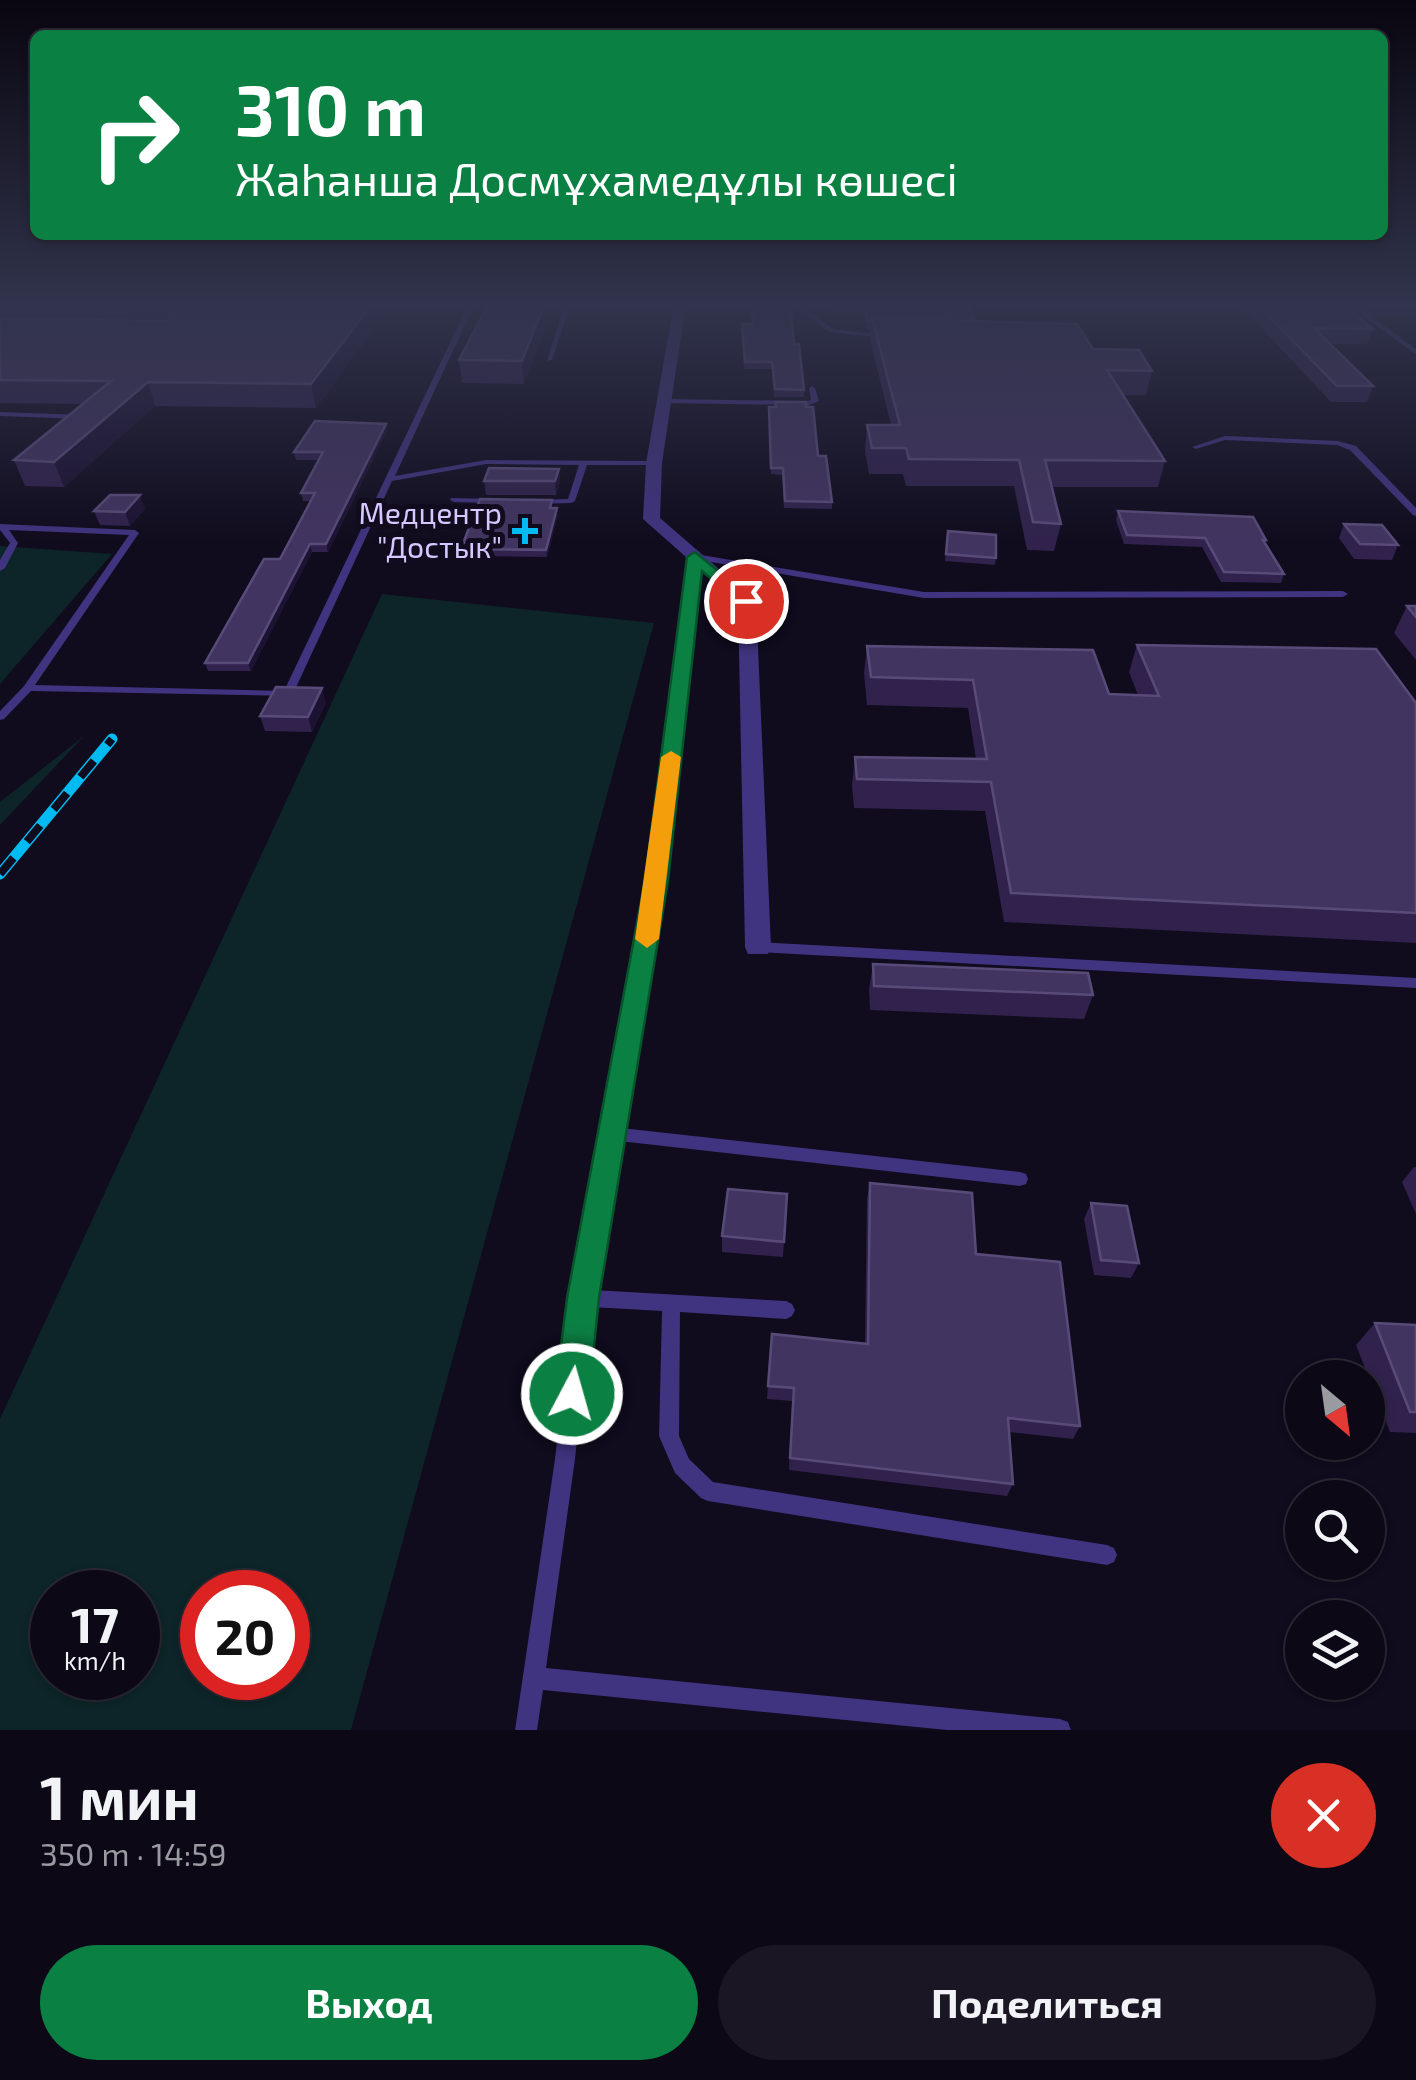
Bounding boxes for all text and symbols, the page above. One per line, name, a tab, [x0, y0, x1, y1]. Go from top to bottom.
text: 310 m	[235, 66, 426, 150]
icon: right	[70, 70, 200, 200]
text: Жаһанша Досмұхамедұлы көшесі	[235, 151, 958, 205]
place label: Медцентр "Достык"	[359, 494, 502, 564]
marker: Медцентр "Достык"	[512, 518, 538, 544]
pin	[704, 559, 789, 644]
icon: arrive	[719, 574, 774, 629]
position arrow	[520, 1342, 624, 1446]
north arrow	[1285, 1360, 1385, 1460]
map controls	[1285, 1360, 1385, 1700]
button: search	[1285, 1480, 1385, 1580]
speed limit sign: 20	[180, 1570, 310, 1700]
text: 17	[71, 1593, 119, 1653]
button: layers	[1285, 1600, 1385, 1700]
text: km/h	[64, 1645, 126, 1675]
text: 1 мин	[40, 1760, 199, 1832]
button: close	[1271, 1763, 1376, 1868]
text: 350 m · 14:59	[40, 1834, 227, 1872]
button: Выход	[40, 1945, 698, 2060]
button: Поделиться	[718, 1945, 1376, 2060]

